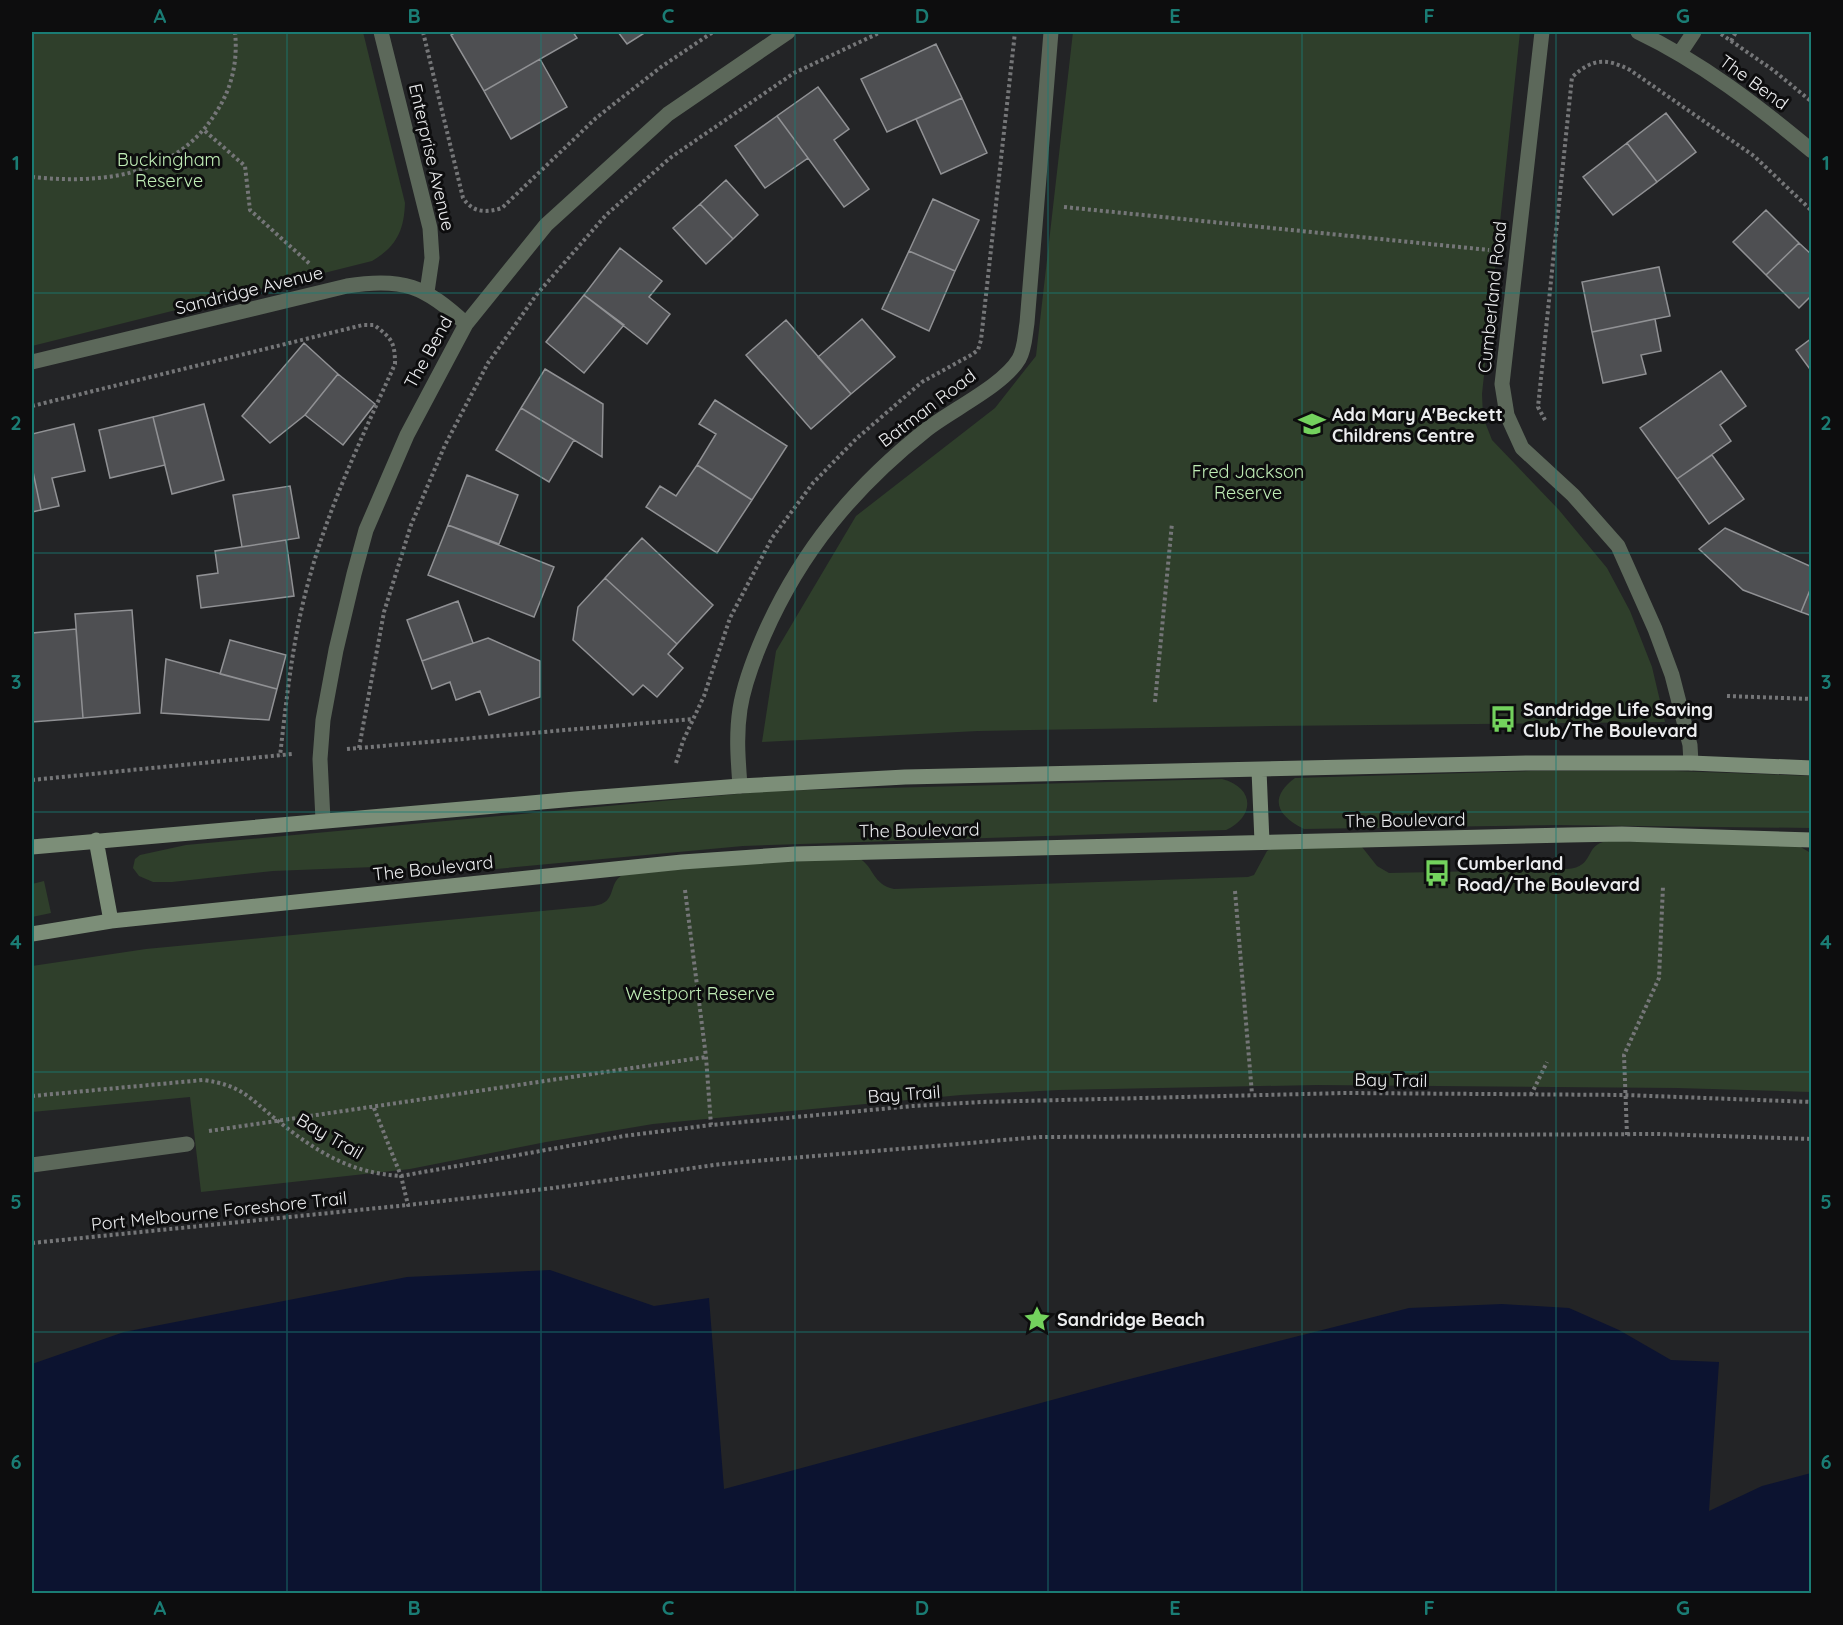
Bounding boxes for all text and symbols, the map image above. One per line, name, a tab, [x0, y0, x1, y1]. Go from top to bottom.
text: A	[154, 3, 167, 28]
text: B	[407, 3, 421, 28]
text: C	[662, 3, 675, 28]
text: D	[915, 3, 929, 28]
text: E	[1169, 3, 1181, 28]
text: F	[1423, 3, 1435, 28]
text: G	[1676, 3, 1690, 28]
street label: The Bend	[1715, 49, 1793, 115]
street label: Enterprise Avenue	[404, 81, 460, 233]
park label: Buckingham Reserve	[117, 148, 221, 192]
text: 1	[12, 150, 20, 175]
text: 1	[1822, 150, 1830, 175]
street label: Cumberland Road	[1473, 220, 1511, 374]
street label: Sandridge Avenue	[173, 261, 325, 319]
street label: The Bend	[399, 312, 457, 392]
street label: Batman Road	[874, 364, 980, 452]
place label: Ada Mary A'Beckett Childrens Centre	[1332, 403, 1503, 447]
school or university icon: Ada Mary A'Beckett Childrens Centre	[1297, 409, 1327, 439]
text: 2	[10, 410, 22, 435]
text: 2	[1820, 410, 1832, 435]
park label: Fred Jackson Reserve	[1192, 460, 1304, 504]
text: 3	[11, 669, 21, 694]
text: 3	[1821, 669, 1831, 694]
place label: Sandridge Life Saving Club/The Boulevard	[1523, 698, 1713, 742]
bus stop icon: Sandridge Life Saving Club/The Boulevard	[1488, 704, 1518, 734]
street label: The Boulevard	[1344, 807, 1466, 833]
street label: The Boulevard	[858, 817, 980, 843]
street label: The Boulevard	[372, 850, 494, 886]
place label: Cumberland Road/The Boulevard	[1457, 852, 1640, 896]
bus stop icon: Cumberland Road/The Boulevard	[1422, 858, 1452, 888]
text: 4	[10, 929, 22, 954]
text: 4	[1820, 929, 1832, 954]
park label: Westport Reserve	[625, 982, 775, 1005]
street label: Bay Trail	[1354, 1068, 1428, 1092]
street label: Bay Trail	[867, 1080, 941, 1108]
street label: Bay Trail	[293, 1108, 367, 1164]
street label: Port Melbourne Foreshore Trail	[90, 1186, 348, 1236]
text: 5	[10, 1189, 22, 1214]
text: 5	[1820, 1189, 1832, 1214]
place icon: Sandridge Beach	[1022, 1304, 1052, 1334]
place label: Sandridge Beach	[1057, 1308, 1205, 1331]
text: 6	[10, 1449, 22, 1474]
text: 6	[1820, 1449, 1832, 1474]
text: A	[154, 1595, 167, 1620]
text: B	[407, 1595, 421, 1620]
text: C	[662, 1595, 675, 1620]
text: D	[915, 1595, 929, 1620]
text: E	[1169, 1595, 1181, 1620]
text: F	[1423, 1595, 1435, 1620]
text: G	[1676, 1595, 1690, 1620]

